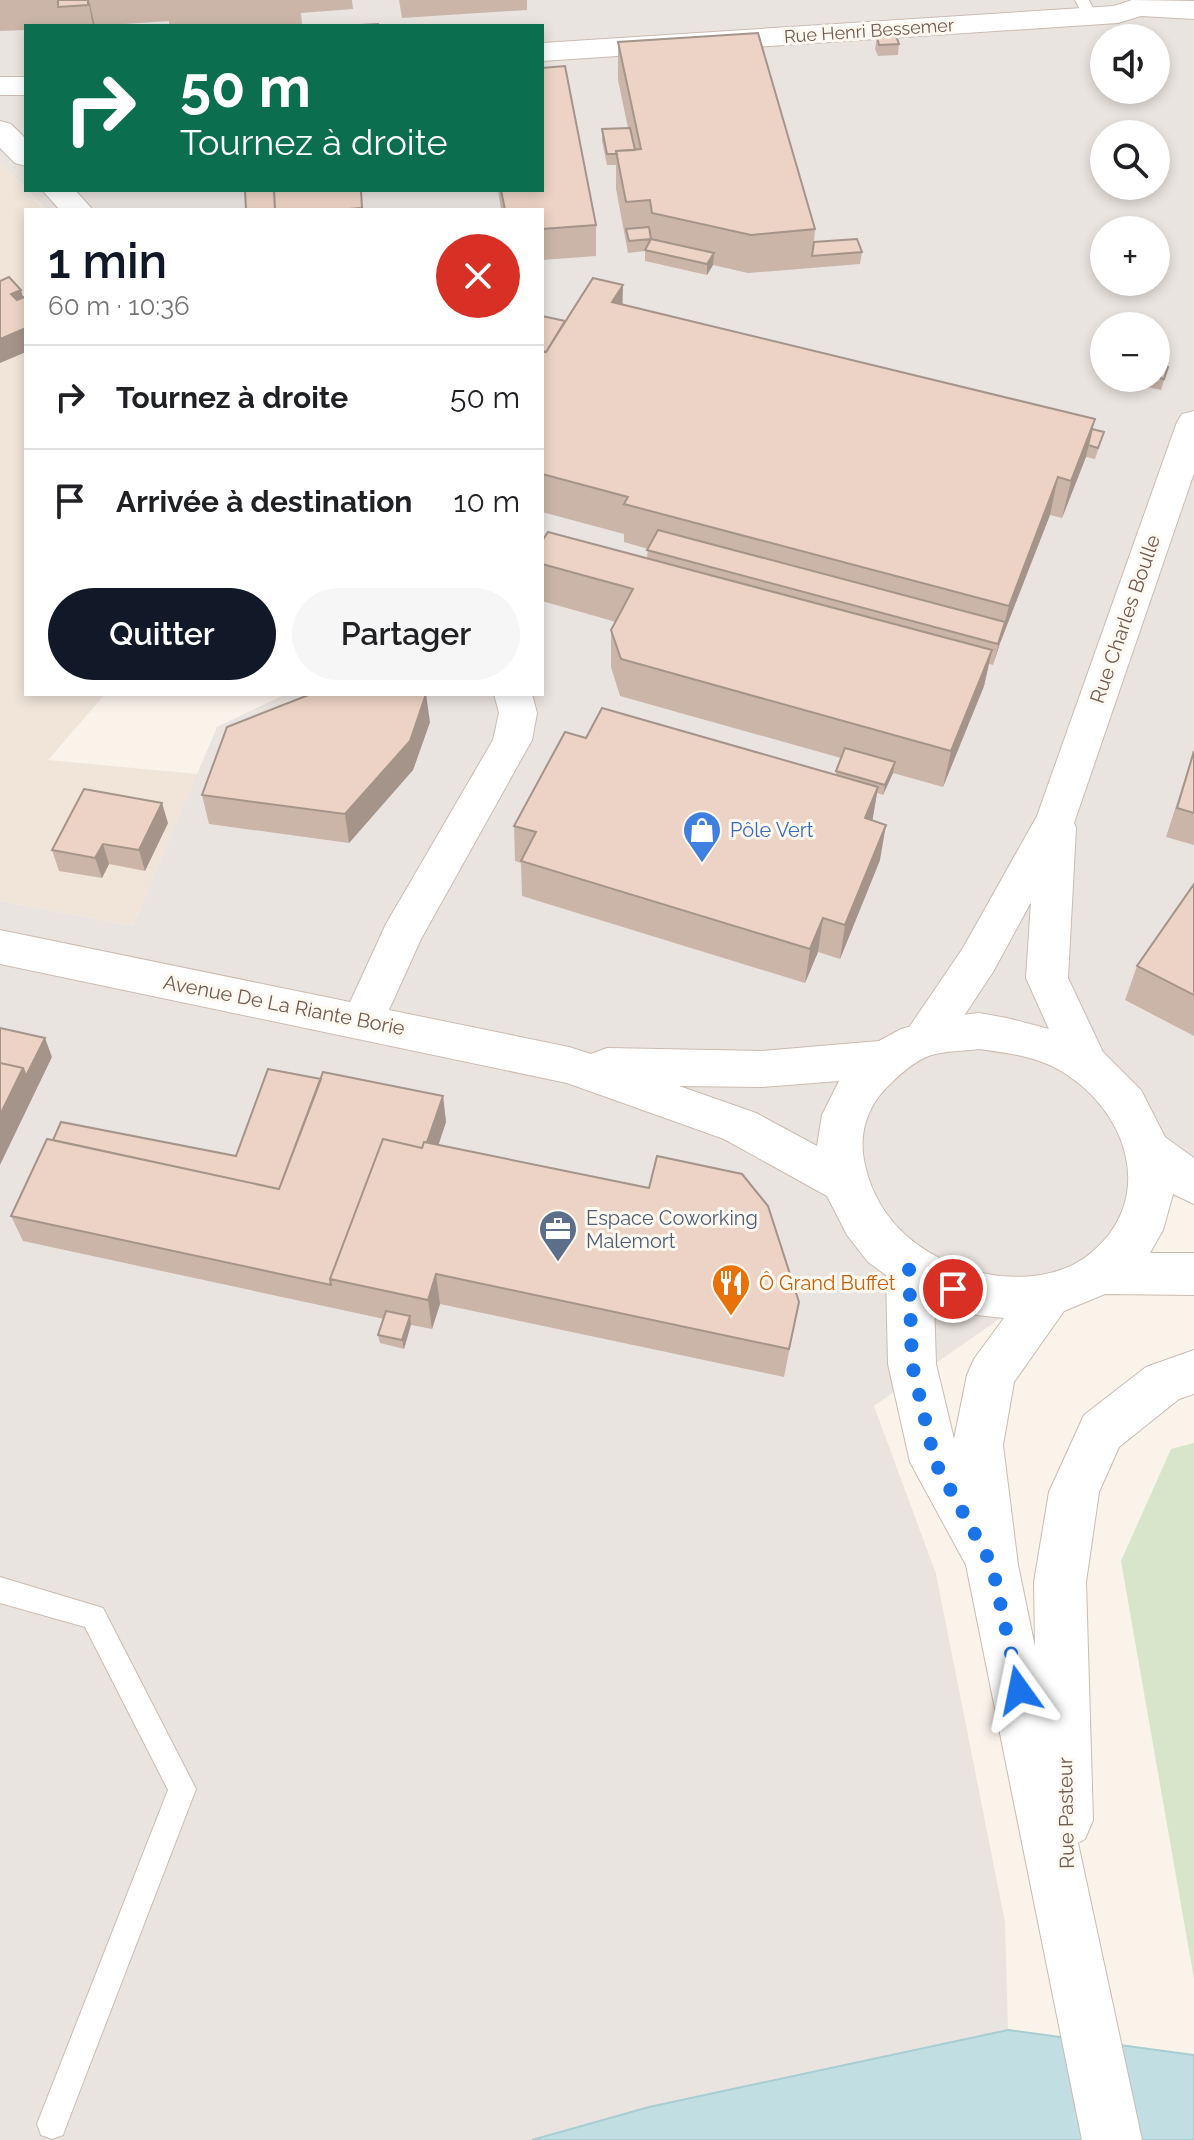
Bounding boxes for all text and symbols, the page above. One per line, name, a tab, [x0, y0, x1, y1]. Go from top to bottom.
street label: Rue Henri Bessemer	[783, 14, 955, 47]
map controls	[1090, 24, 1170, 392]
button: sound	[1090, 24, 1170, 104]
text: 50 m	[180, 54, 311, 120]
icon: right	[48, 56, 152, 160]
button: search	[1090, 120, 1170, 200]
text: Tournez à droite	[180, 121, 448, 163]
button: +	[1090, 216, 1170, 296]
text: 1 min	[48, 233, 167, 289]
button: close	[436, 234, 520, 318]
text: 60 m · 10:36	[48, 291, 190, 321]
button: −	[1090, 312, 1170, 392]
icon: right	[48, 375, 92, 419]
text: Tournez à droite	[116, 380, 348, 415]
text: 50 m	[450, 380, 520, 415]
icon: arrive	[48, 479, 92, 523]
text: Arrivée à destination	[116, 484, 412, 519]
text: 10 m	[454, 484, 520, 519]
street label: Rue Charles Boulle	[1085, 531, 1165, 706]
button: Quitter	[48, 588, 276, 680]
button: Partager	[292, 588, 520, 680]
shop icon: Pôle Vert	[681, 809, 723, 864]
place label: Pôle Vert	[730, 818, 814, 842]
street label: Avenue De La Riante Borie	[161, 970, 407, 1040]
place label: Espace Coworking Malemort	[586, 1206, 758, 1253]
office icon: Espace Coworking Malemort	[537, 1208, 579, 1263]
pin	[919, 1255, 987, 1323]
restaurant icon: Ô Grand Buffet	[710, 1262, 752, 1317]
icon: arrive	[931, 1267, 975, 1311]
place label: Ô Grand Buffet	[759, 1271, 896, 1295]
position arrow	[977, 1648, 1061, 1732]
street label: Rue Pasteur	[1053, 1757, 1079, 1869]

